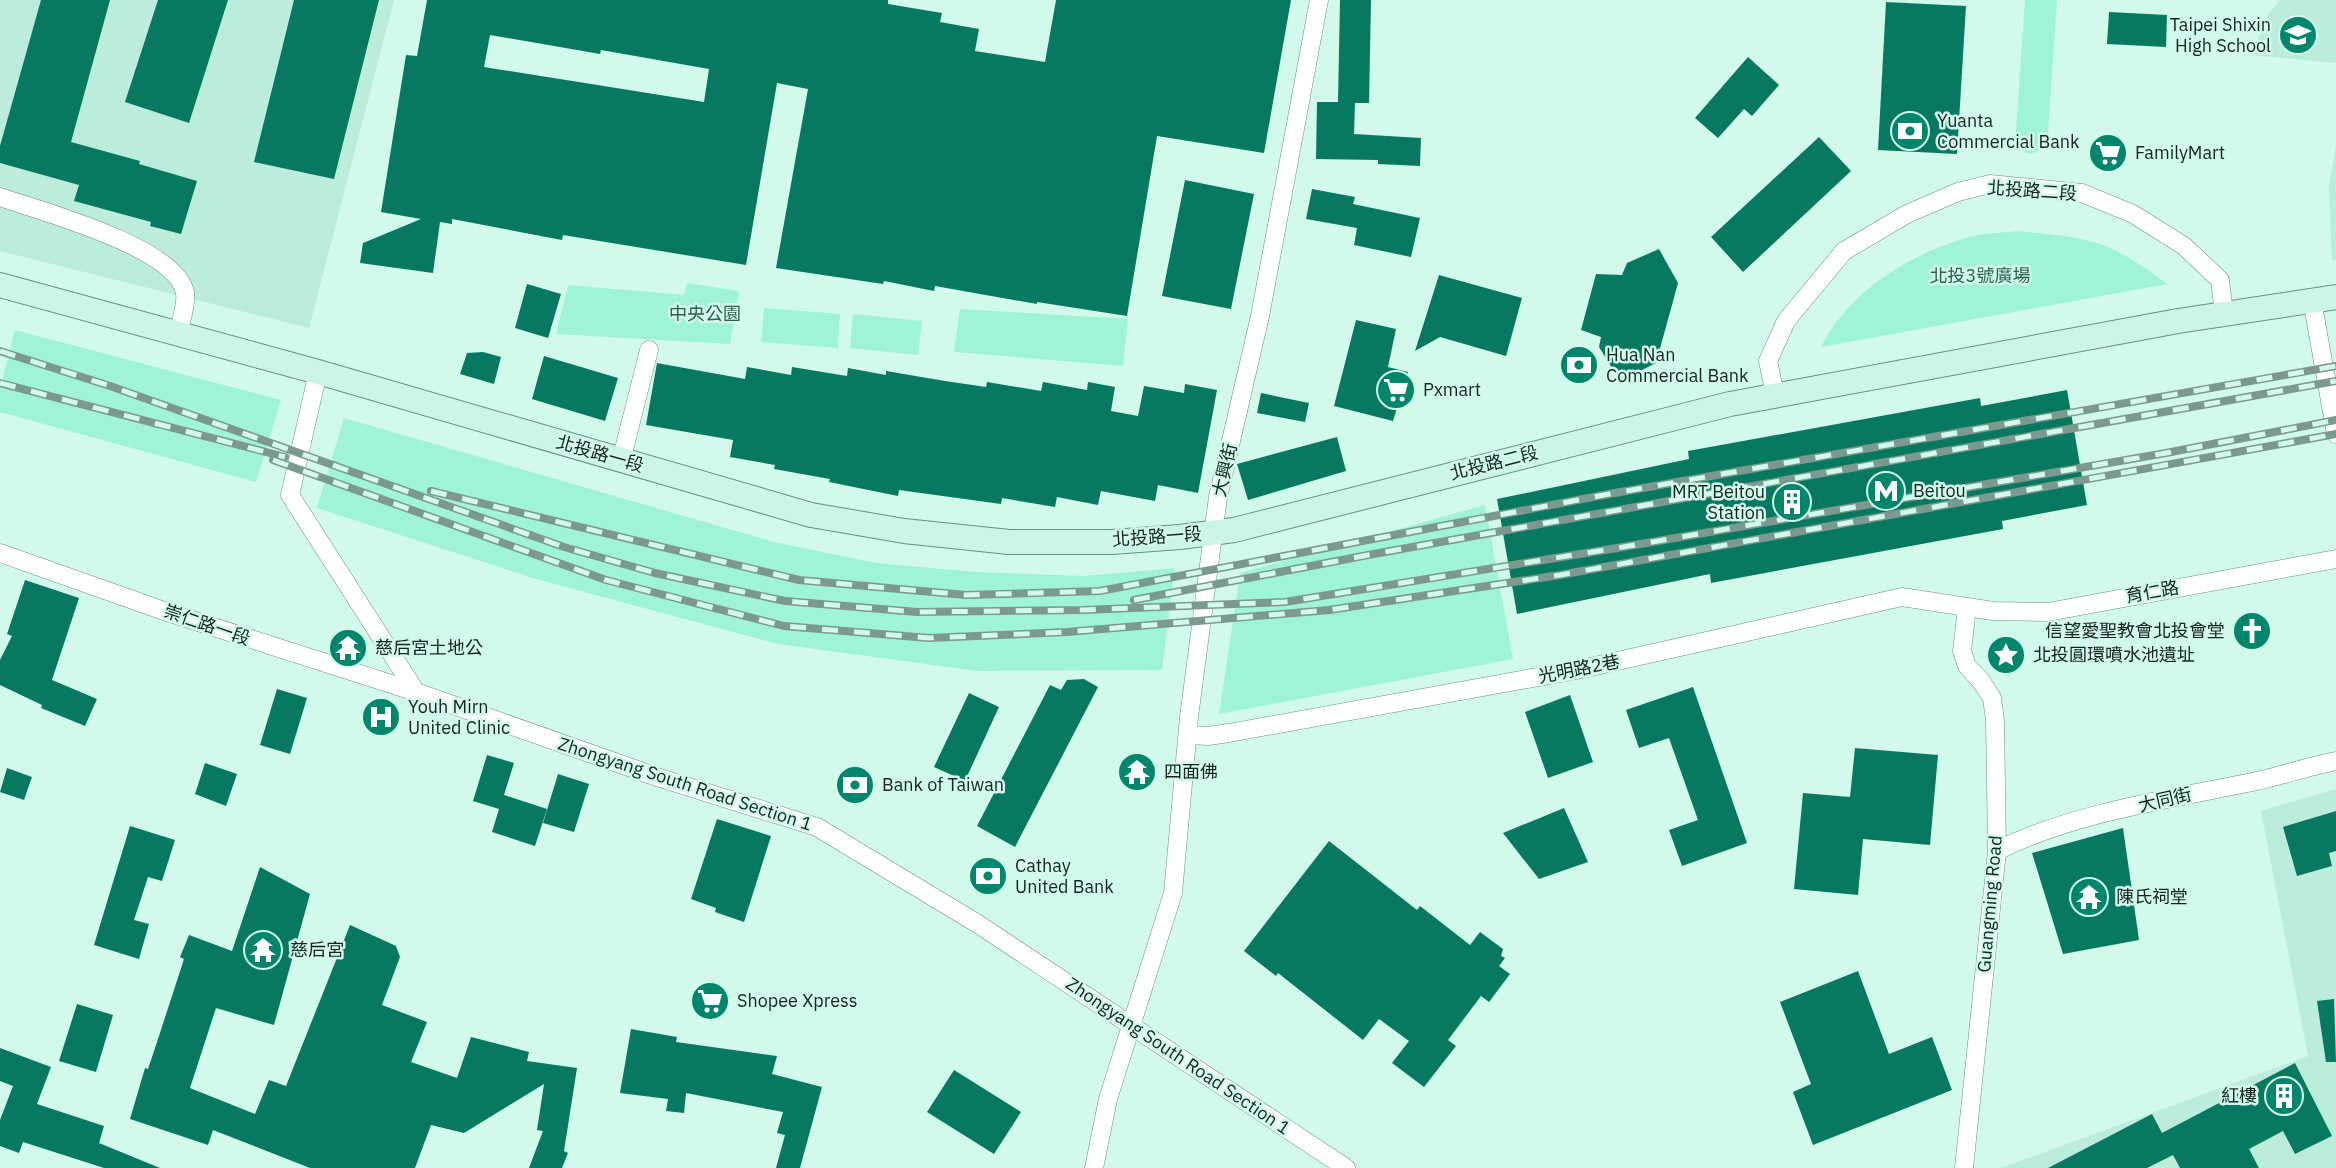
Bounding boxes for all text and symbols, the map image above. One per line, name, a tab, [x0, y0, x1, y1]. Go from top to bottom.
place label: Taipei Shixin High School	[2170, 13, 2271, 57]
school or university icon: Taipei Shixin High School	[2277, 14, 2319, 56]
place label: Yuanta Commercial Bank	[1937, 109, 2080, 153]
bank icon: Yuanta Commercial Bank	[1889, 110, 1931, 152]
supermarket icon: FamilyMart	[2087, 132, 2129, 174]
place label: FamilyMart	[2135, 141, 2225, 164]
street label: 北投路二段	[1986, 176, 2078, 205]
park label: 北投3號廣場	[1930, 264, 2030, 287]
park label: 中央公園	[669, 302, 741, 325]
place label: Hua Nan Commercial Bank	[1606, 343, 1749, 387]
bank icon: Hua Nan Commercial Bank	[1558, 344, 1600, 386]
supermarket icon: Pxmart	[1375, 369, 1417, 411]
place label: Pxmart	[1423, 378, 1481, 401]
street label: 北投路一段	[554, 430, 647, 477]
street label: 北投路二段	[1447, 440, 1540, 485]
street label: 大興街	[1207, 441, 1242, 499]
metro station icon: Beitou	[1865, 470, 1907, 512]
place label: Beitou	[1913, 479, 1966, 502]
place label: MRT Beitou Station	[1672, 480, 1765, 524]
building icon: MRT Beitou Station	[1771, 481, 1813, 523]
street label: 北投路一段	[1111, 522, 1203, 551]
street label: 育仁路	[2123, 575, 2180, 608]
street label: 崇仁路一段	[161, 599, 253, 650]
church icon: 信望愛聖教會北投會堂	[2231, 610, 2273, 652]
place label: 信望愛聖教會北投會堂	[2045, 619, 2225, 642]
temple icon: 慈后宮土地公	[327, 627, 369, 669]
place icon: 北投圓環噴水池遺址	[1985, 634, 2027, 676]
place label: 慈后宮土地公	[375, 636, 483, 659]
place label: 北投圓環噴水池遺址	[2033, 643, 2195, 666]
street label: 光明路2巷	[1536, 649, 1622, 688]
place label: Youh Mirn United Clinic	[408, 695, 510, 739]
hospital icon: Youh Mirn United Clinic	[360, 696, 402, 738]
street label: Zhongyang South Road Section 1	[555, 732, 815, 836]
temple icon: 四面佛	[1116, 751, 1158, 793]
place label: 四面佛	[1164, 760, 1218, 783]
bank icon: Bank of Taiwan	[834, 764, 876, 806]
place label: Bank of Taiwan	[882, 773, 1004, 796]
street label: 大同街	[2136, 782, 2194, 817]
street label: Guangming Road	[1972, 834, 2007, 974]
place label: Cathay United Bank	[1015, 854, 1114, 898]
bank icon: Cathay United Bank	[967, 855, 1009, 897]
temple icon: 陳氏祠堂	[2068, 876, 2110, 918]
place label: 陳氏祠堂	[2116, 885, 2188, 908]
temple icon: 慈后宮	[242, 929, 284, 971]
place label: 慈后宮	[290, 938, 344, 961]
street label: Zhongyang South Road Section 1	[1062, 972, 1295, 1139]
supermarket icon: Shopee Xpress	[689, 980, 731, 1022]
place label: Shopee Xpress	[737, 989, 858, 1012]
building icon: 紅樓	[2263, 1075, 2305, 1117]
place label: 紅樓	[2221, 1084, 2257, 1107]

